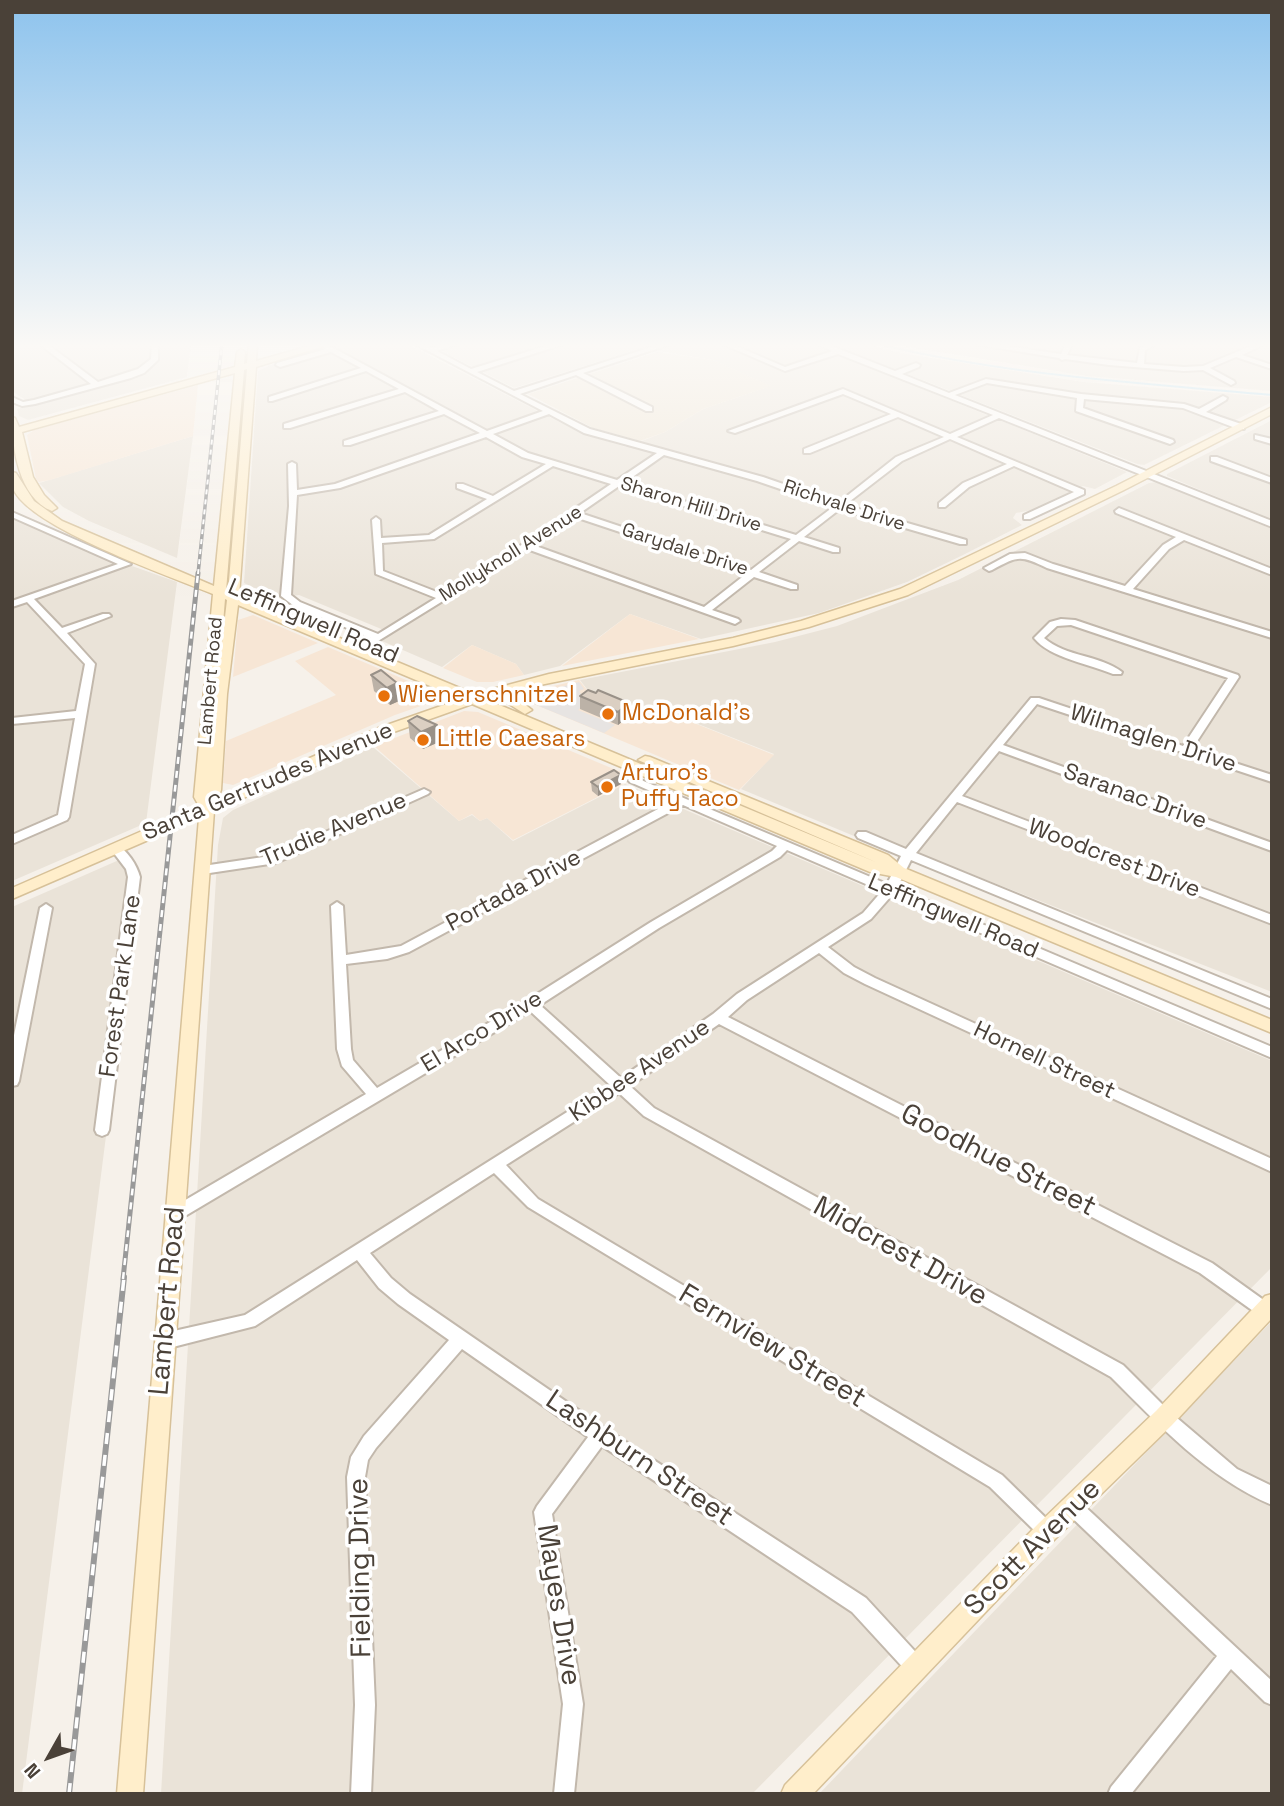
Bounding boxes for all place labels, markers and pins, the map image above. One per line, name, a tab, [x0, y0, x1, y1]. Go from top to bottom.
place label: Wienerschnitzel	[398, 682, 575, 710]
marker: Wienerschnitzel	[376, 688, 392, 704]
place label: McDonald's	[622, 700, 751, 728]
marker: McDonald's	[600, 706, 616, 722]
place label: Little Caesars	[437, 726, 585, 754]
marker: Little Caesars	[415, 732, 431, 748]
place label: Arturo's Puffy Taco	[621, 760, 739, 814]
marker: Arturo's Puffy Taco	[599, 779, 615, 795]

